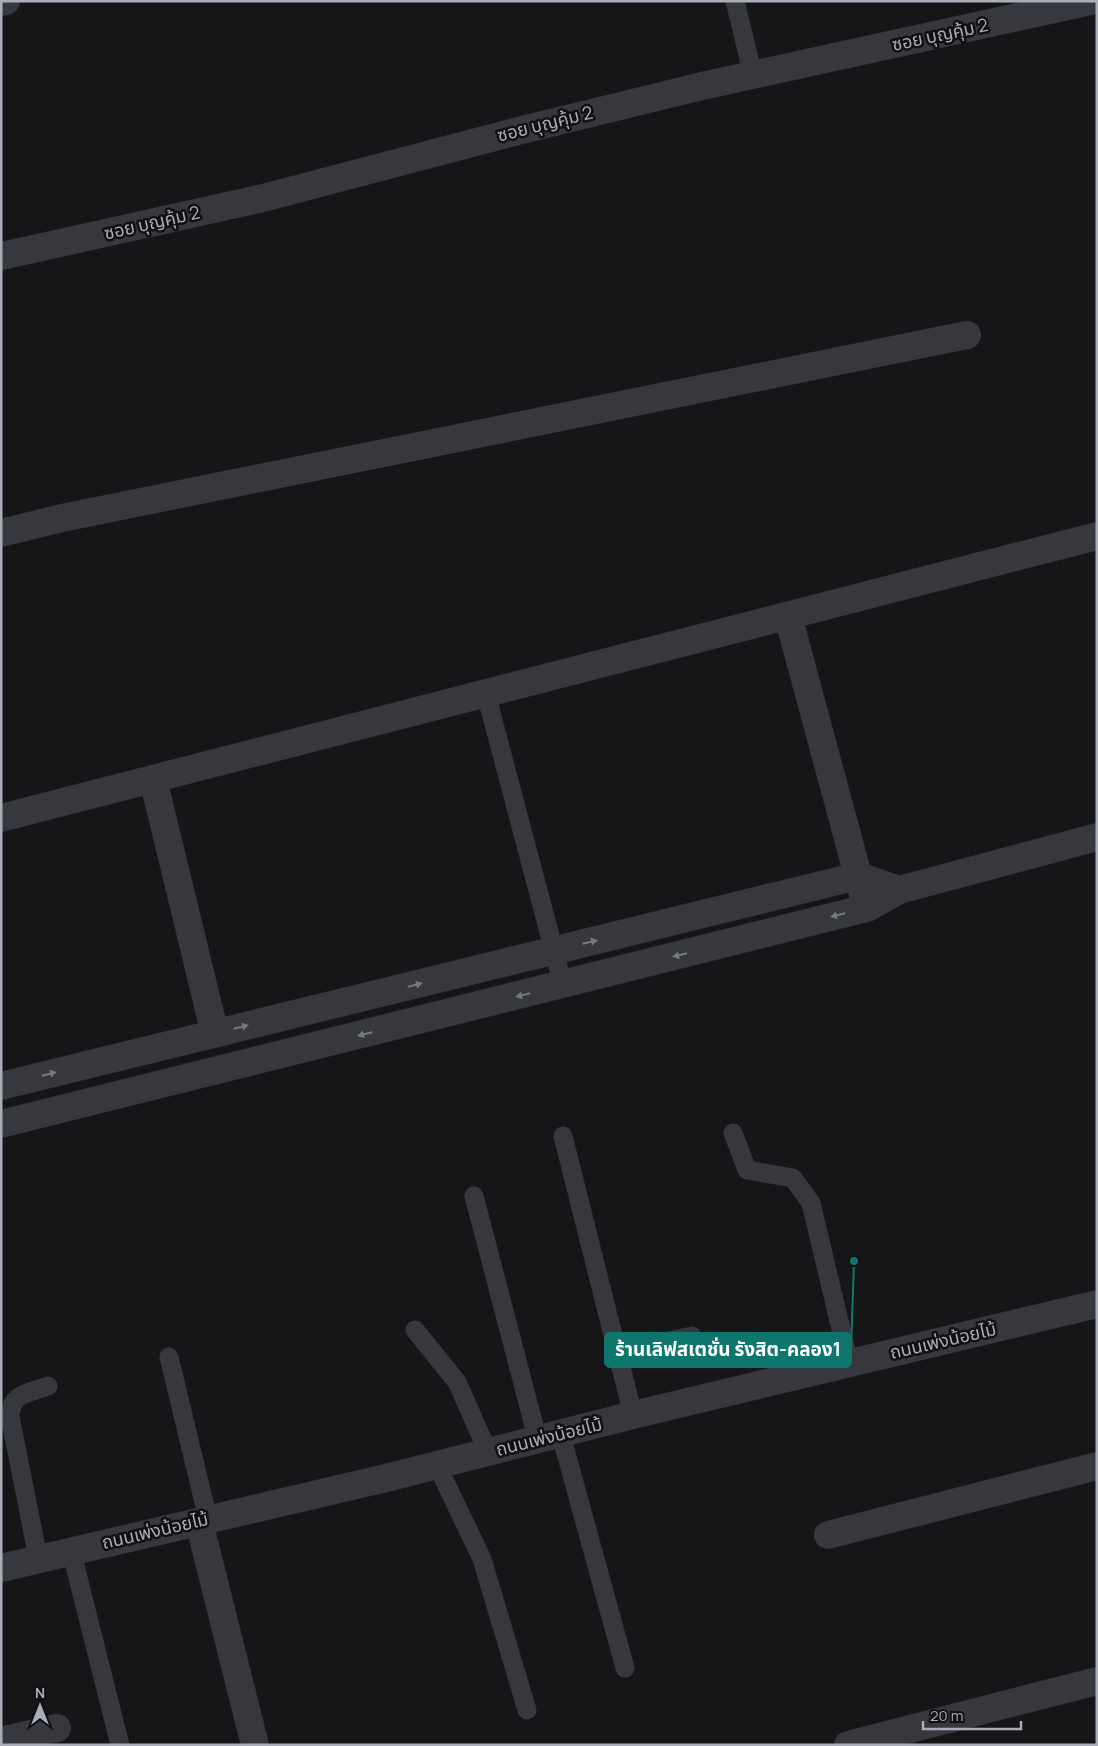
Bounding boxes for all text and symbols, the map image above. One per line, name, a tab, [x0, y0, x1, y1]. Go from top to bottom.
street label: ซอย บุญคุ้ม 2	[889, 12, 990, 56]
street label: ซอย บุญคุ้ม 2	[494, 100, 595, 147]
street label: ซอย บุญคุ้ม 2	[101, 199, 202, 245]
one-way arrow	[830, 911, 845, 919]
one-way arrow	[583, 938, 598, 946]
one-way arrow	[673, 951, 688, 959]
one-way arrow	[408, 981, 423, 989]
one-way arrow	[515, 991, 530, 999]
one-way arrow	[233, 1023, 248, 1031]
one-way arrow	[358, 1030, 373, 1038]
one-way arrow	[41, 1070, 56, 1078]
street label: ถนนเพ่งน้อยไม้	[887, 1316, 998, 1364]
callout: ร้านเลิฟสเตชั่น รังสิต-คลอง1	[605, 1333, 851, 1367]
text: ร้านเลิฟสเตชั่น รังสิต-คลอง1	[615, 1336, 841, 1362]
street label: ถนนเพ่งน้อยไม้	[493, 1411, 604, 1461]
street label: ถนนเพ่งน้อยไม้	[99, 1506, 210, 1554]
north arrow	[15, 1681, 65, 1731]
text: N	[35, 1683, 45, 1702]
scale bar	[923, 1698, 1020, 1730]
text: 20 m	[930, 1705, 963, 1726]

